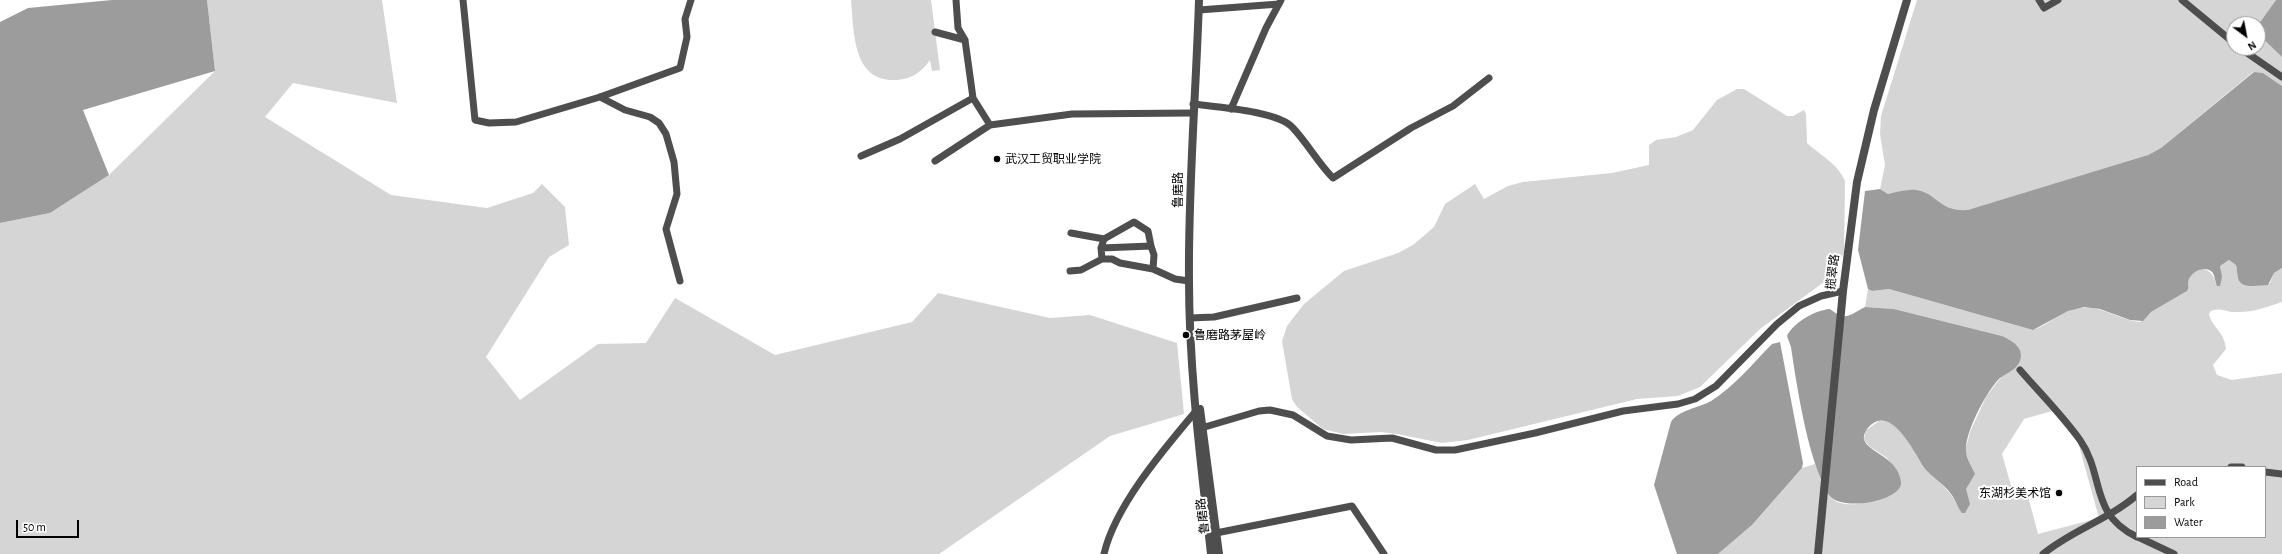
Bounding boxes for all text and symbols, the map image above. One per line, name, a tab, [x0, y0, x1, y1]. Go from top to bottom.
north arrow	[2226, 16, 2266, 56]
text: N	[2246, 39, 2258, 52]
place label: 武汉工贸职业学院	[1005, 152, 1101, 166]
marker: 武汉工贸职业学院	[992, 154, 1002, 164]
street label: 鲁磨路	[1171, 172, 1185, 208]
street label: 揽翠路	[1824, 253, 1842, 291]
place label: 鲁磨路茅屋岭	[1194, 328, 1266, 342]
marker: 鲁磨路茅屋岭	[1181, 330, 1191, 340]
legend	[2136, 466, 2266, 538]
text: Road	[2174, 476, 2198, 488]
place label: 东湖杉美术馆	[1979, 486, 2051, 500]
marker: 东湖杉美术馆	[2054, 488, 2064, 498]
text: Park	[2174, 496, 2195, 508]
street label: 鲁磨路	[1194, 497, 1212, 535]
scale bar	[18, 512, 81, 538]
text: Water	[2174, 516, 2203, 528]
text: 50 m	[23, 521, 46, 533]

